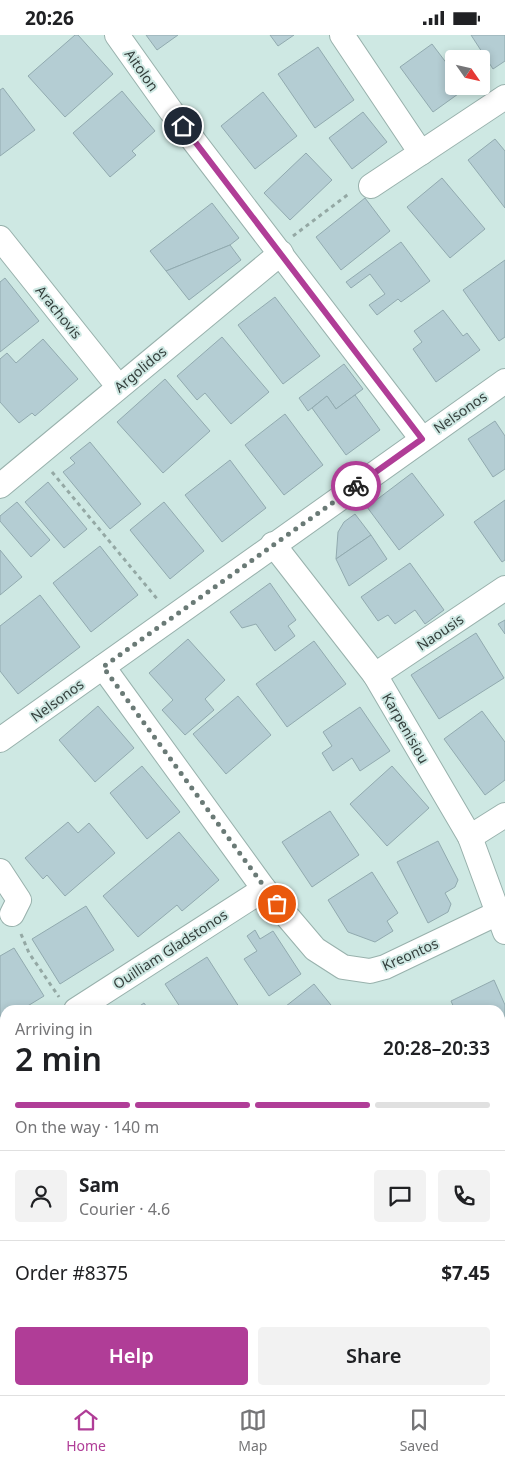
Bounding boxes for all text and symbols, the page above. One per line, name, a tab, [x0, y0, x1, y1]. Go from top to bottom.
text: 20:26	[25, 5, 74, 31]
street label: Aitolon	[121, 45, 163, 95]
north arrow	[445, 50, 490, 95]
map controls	[445, 50, 490, 95]
pin	[162, 105, 204, 147]
icon: home	[169, 112, 197, 140]
street label: Arachovis	[32, 281, 86, 343]
street label: Argolidos	[110, 341, 170, 396]
street label: Nelsonos	[430, 387, 491, 437]
courier	[331, 461, 381, 511]
icon: bike	[342, 472, 370, 500]
street label: Naousis	[413, 609, 467, 655]
street label: Nelsonos	[27, 674, 88, 726]
street label: Karpenisiou	[378, 689, 434, 767]
pin	[256, 883, 298, 925]
icon: bag	[263, 890, 291, 918]
street label: Ouilliam Gladstonos	[109, 905, 231, 993]
street label: Kreontos	[379, 933, 441, 975]
text: Arriving in	[15, 1018, 93, 1040]
text: 20:28–20:33	[383, 1035, 490, 1061]
text: 2 min	[15, 1037, 102, 1080]
text: On the way · 140 m	[15, 1116, 159, 1138]
button: person	[15, 1170, 67, 1222]
button: chat	[374, 1170, 426, 1222]
button: phone	[438, 1170, 490, 1222]
text: Sam	[79, 1172, 119, 1198]
text: Courier · 4.6	[79, 1198, 170, 1220]
text: Order #8375	[15, 1260, 128, 1286]
text: $7.45	[441, 1260, 490, 1286]
button: Help	[15, 1327, 248, 1385]
button: Share	[258, 1327, 490, 1385]
tab: Home	[66, 1406, 106, 1455]
tab: Map	[238, 1406, 267, 1455]
tab: Saved	[400, 1406, 439, 1455]

